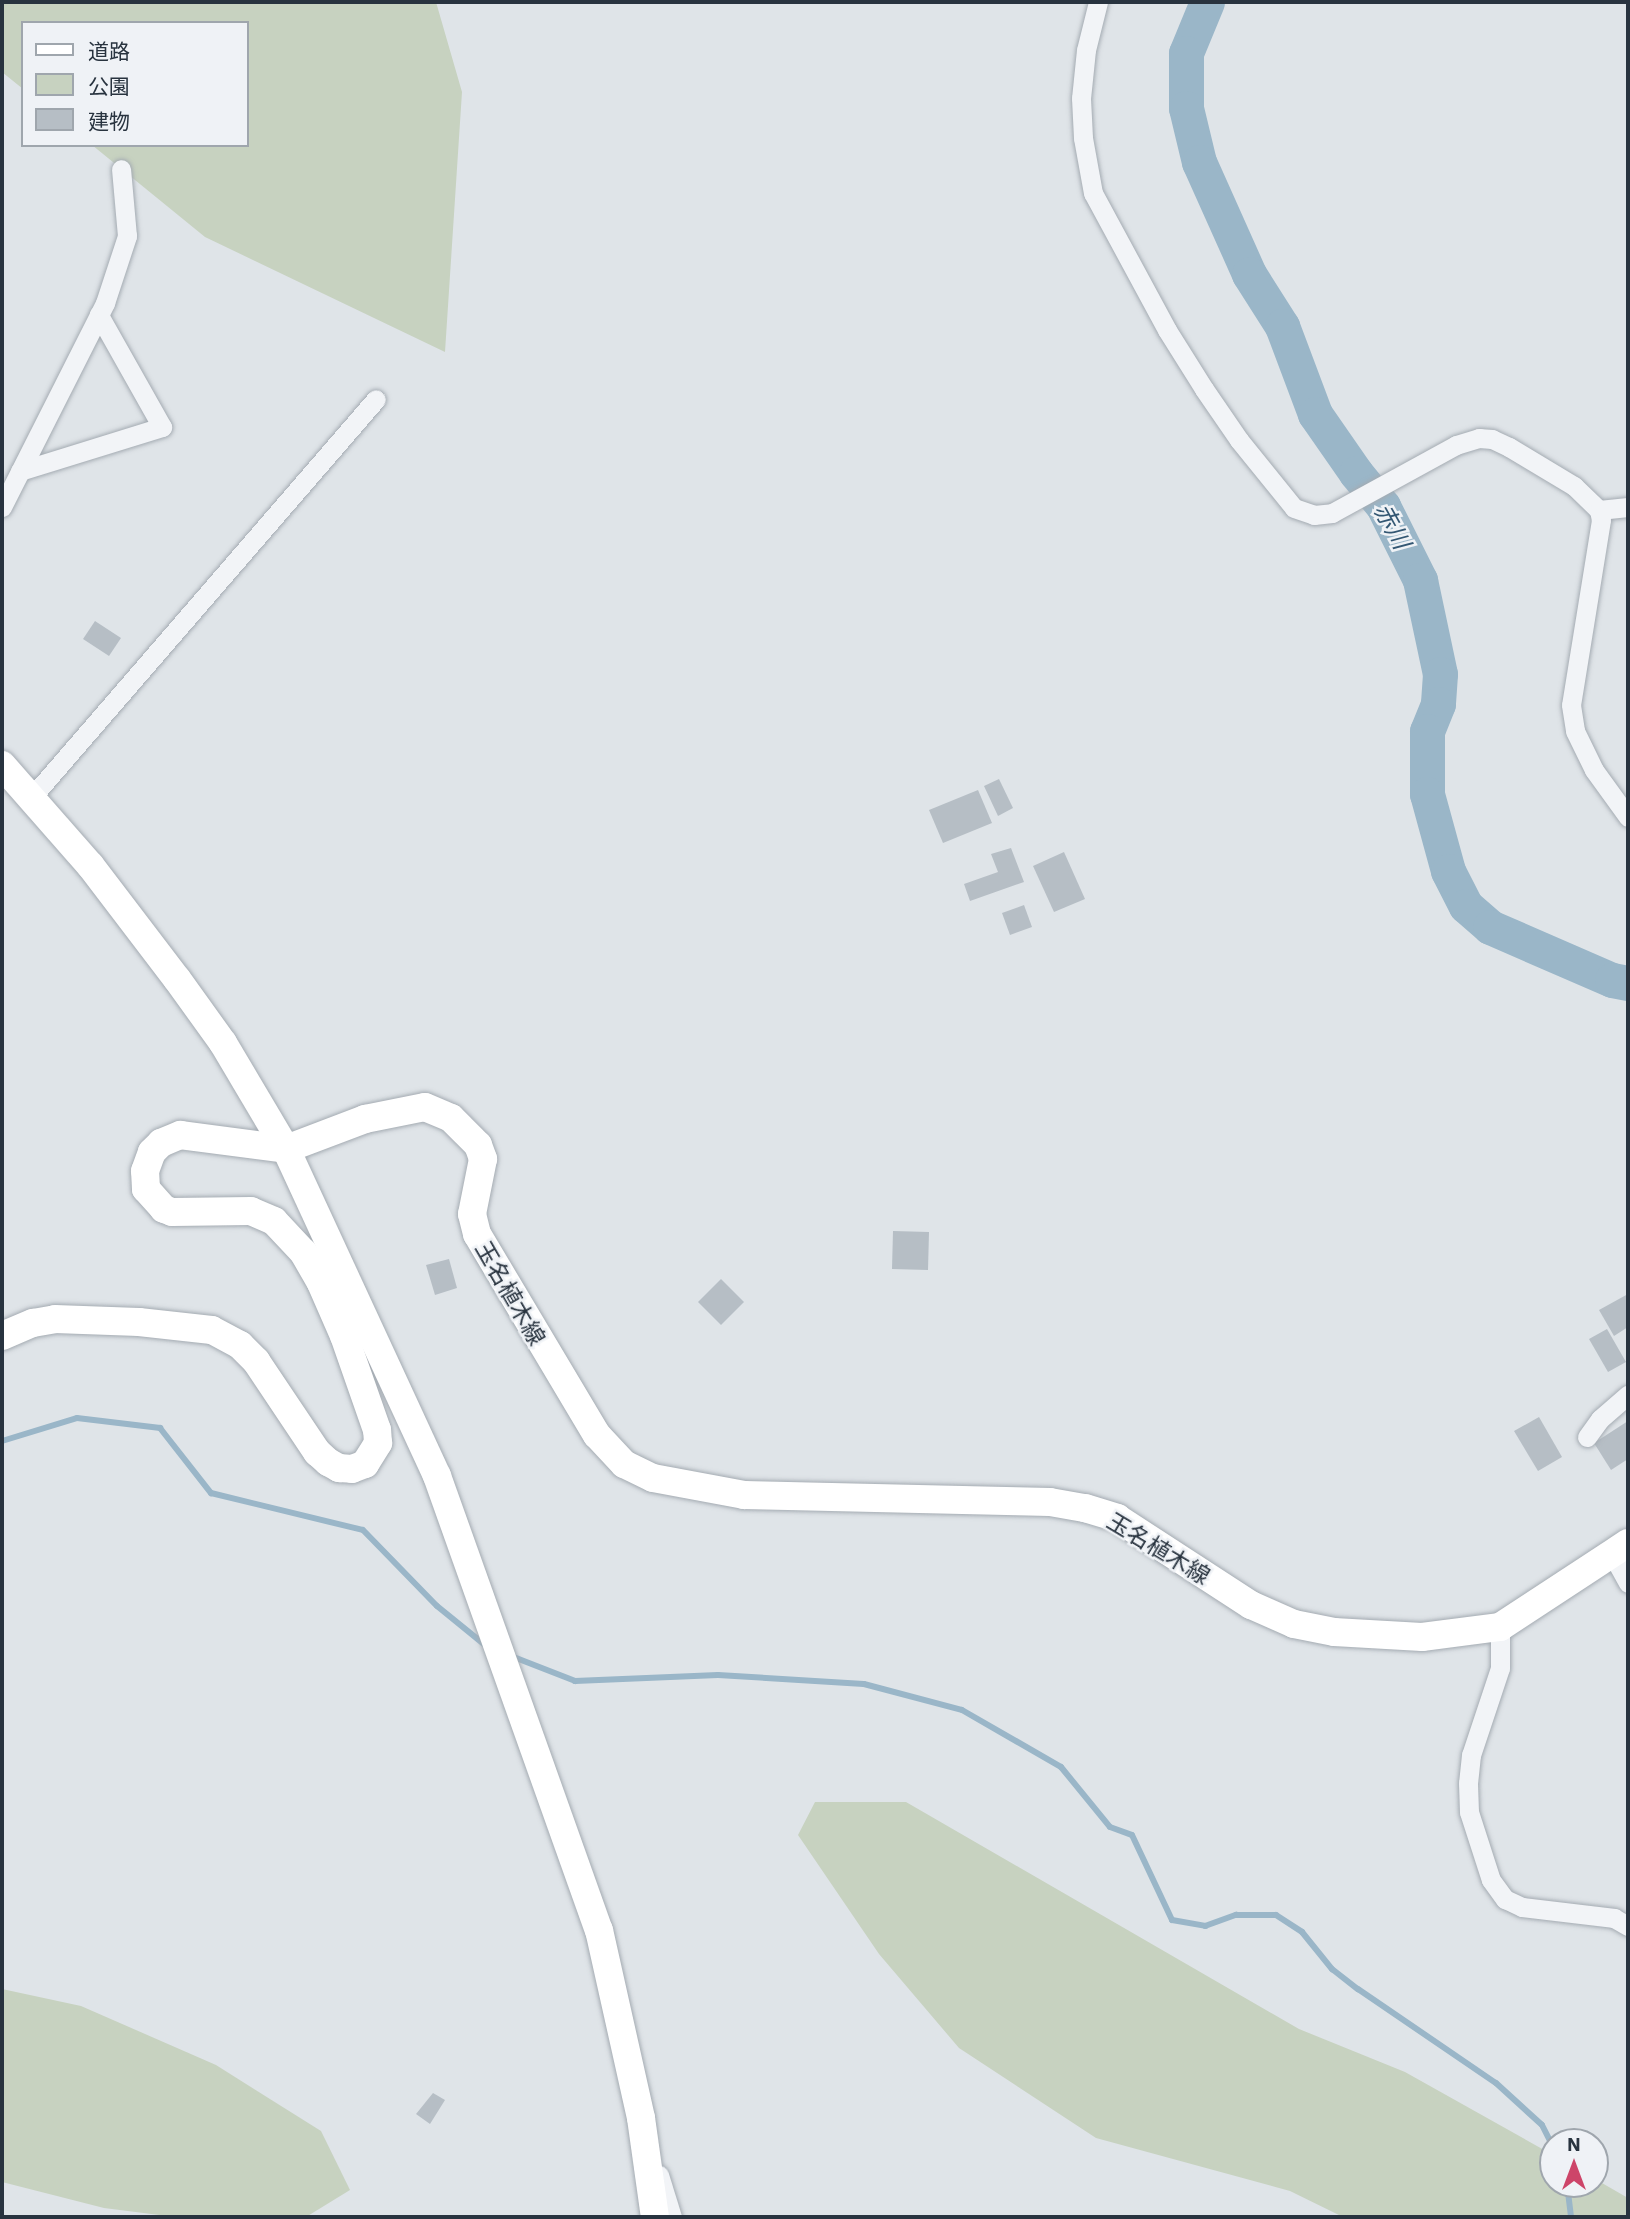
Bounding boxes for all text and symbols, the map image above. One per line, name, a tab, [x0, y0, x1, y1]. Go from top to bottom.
legend	[21, 21, 248, 147]
text: 道路	[88, 37, 130, 65]
text: 公園	[88, 72, 130, 100]
text: 建物	[88, 107, 130, 135]
water label: 赤川	[1368, 498, 1416, 554]
street label: 玉名植木線	[470, 1236, 552, 1350]
street label: 玉名植木線	[1103, 1507, 1215, 1589]
north arrow	[1539, 2128, 1609, 2198]
text: N	[1567, 2132, 1581, 2156]

